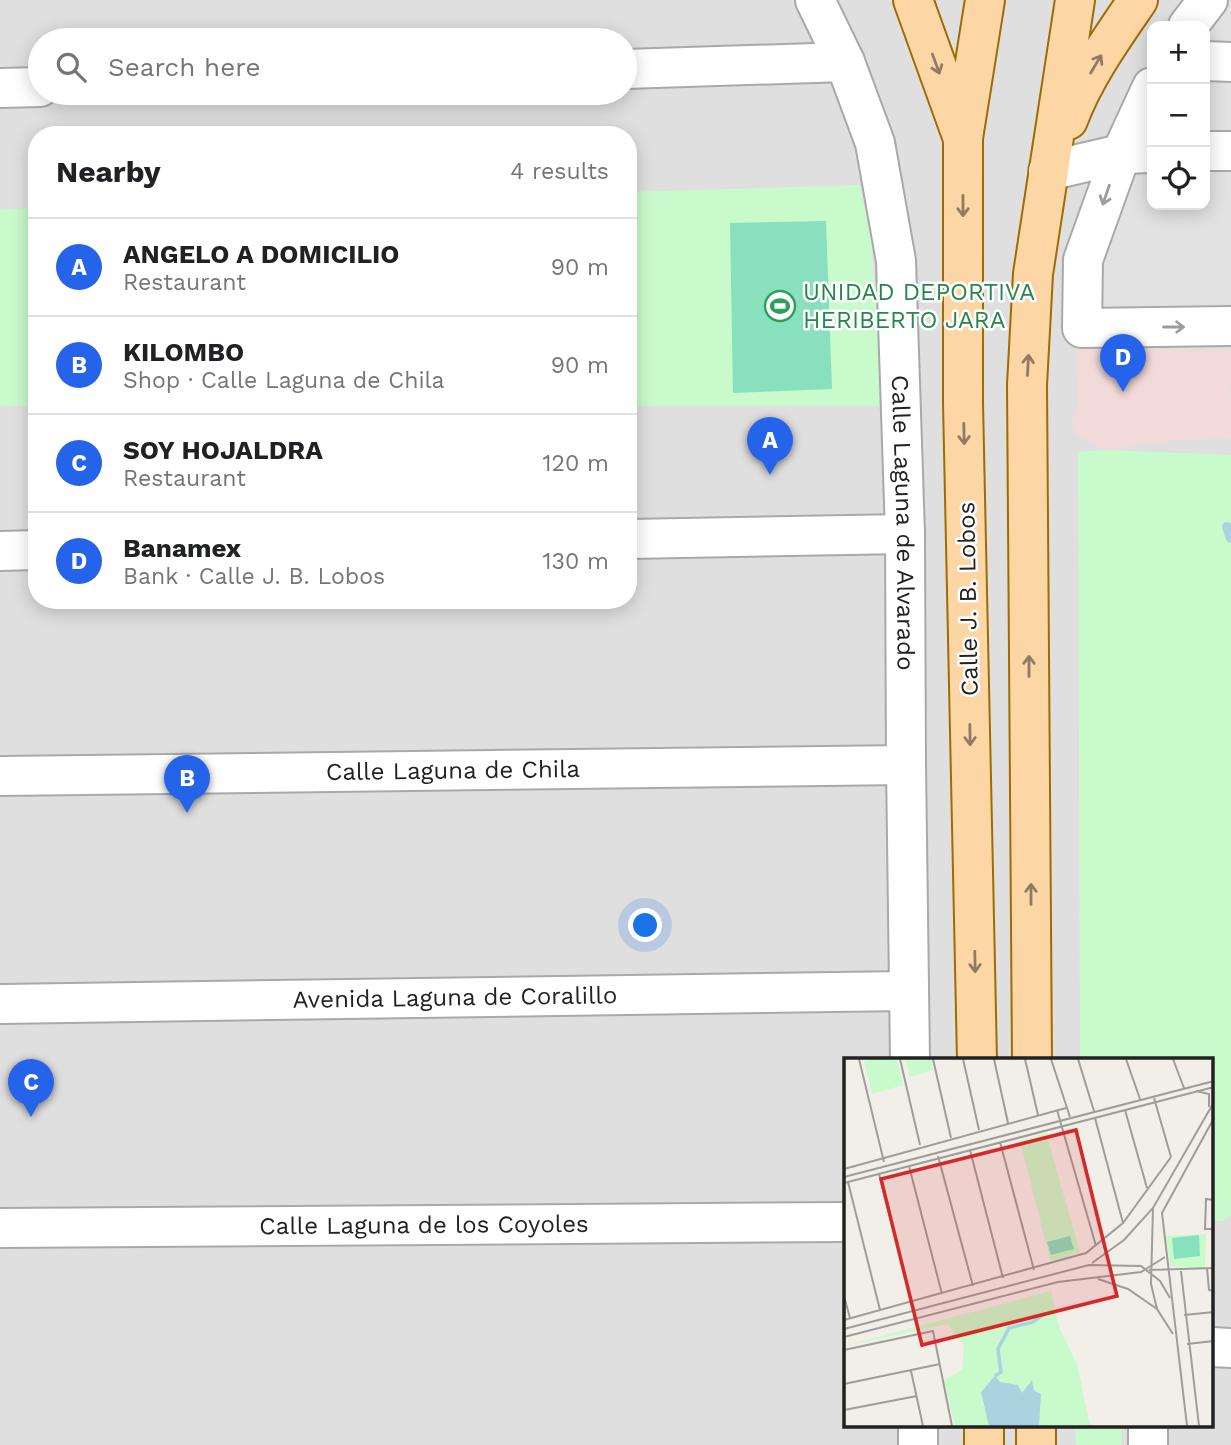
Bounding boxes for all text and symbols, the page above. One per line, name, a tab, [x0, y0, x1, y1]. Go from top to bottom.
map controls	[1147, 21, 1210, 210]
button: +	[1147, 21, 1210, 84]
search box	[28, 28, 637, 105]
icon: search	[52, 48, 90, 86]
text: Search here	[108, 52, 260, 82]
one-way arrow	[931, 53, 943, 75]
one-way arrow	[1090, 55, 1104, 75]
button: −	[1147, 84, 1210, 147]
button: locate	[1147, 147, 1210, 210]
text: Nearby	[56, 154, 161, 189]
text: 4 results	[510, 158, 609, 185]
one-way arrow	[1099, 183, 1111, 205]
one-way arrow	[956, 195, 970, 218]
text: ANGELO A DOMICILIO	[123, 239, 399, 269]
text: A	[71, 254, 87, 281]
text: 90 m	[551, 254, 609, 281]
text: Restaurant	[123, 269, 246, 296]
place label: UNIDAD DEPORTIVA HERIBERTO JARA	[803, 278, 1035, 334]
sports icon: UNIDAD DEPORTIVA HERIBERTO JARA	[763, 289, 797, 323]
one-way arrow	[1163, 320, 1186, 334]
pin: D	[1100, 334, 1146, 392]
text: KILOMBO	[123, 337, 244, 367]
text: B	[71, 352, 87, 379]
text: 90 m	[551, 352, 609, 379]
one-way arrow	[1022, 354, 1035, 377]
text: Shop · Calle Laguna de Chila	[123, 367, 445, 394]
street label: Calle Laguna de Alvarado	[886, 375, 920, 671]
pin: A	[747, 417, 793, 475]
one-way arrow	[957, 422, 971, 445]
text: SOY HOJALDRA	[123, 435, 323, 465]
text: C	[71, 450, 87, 477]
text: 120 m	[543, 450, 609, 477]
text: Restaurant	[123, 465, 246, 492]
street label: Calle J. B. Lobos	[952, 502, 984, 696]
text: Banamex	[123, 533, 241, 563]
text: D	[71, 548, 87, 575]
text: 130 m	[543, 548, 609, 575]
text: Bank · Calle J. B. Lobos	[123, 563, 385, 590]
one-way arrow	[1023, 655, 1036, 678]
one-way arrow	[964, 723, 977, 746]
pin: B	[164, 755, 210, 813]
street label: Calle Laguna de Chila	[326, 755, 580, 786]
one-way arrow	[1024, 883, 1038, 906]
your location	[628, 908, 662, 942]
one-way arrow	[969, 951, 982, 974]
street label: Avenida Laguna de Coralillo	[293, 981, 617, 1014]
inset map	[844, 1058, 1214, 1428]
pin: C	[8, 1059, 54, 1117]
street label: Calle Laguna de los Coyoles	[259, 1210, 589, 1240]

